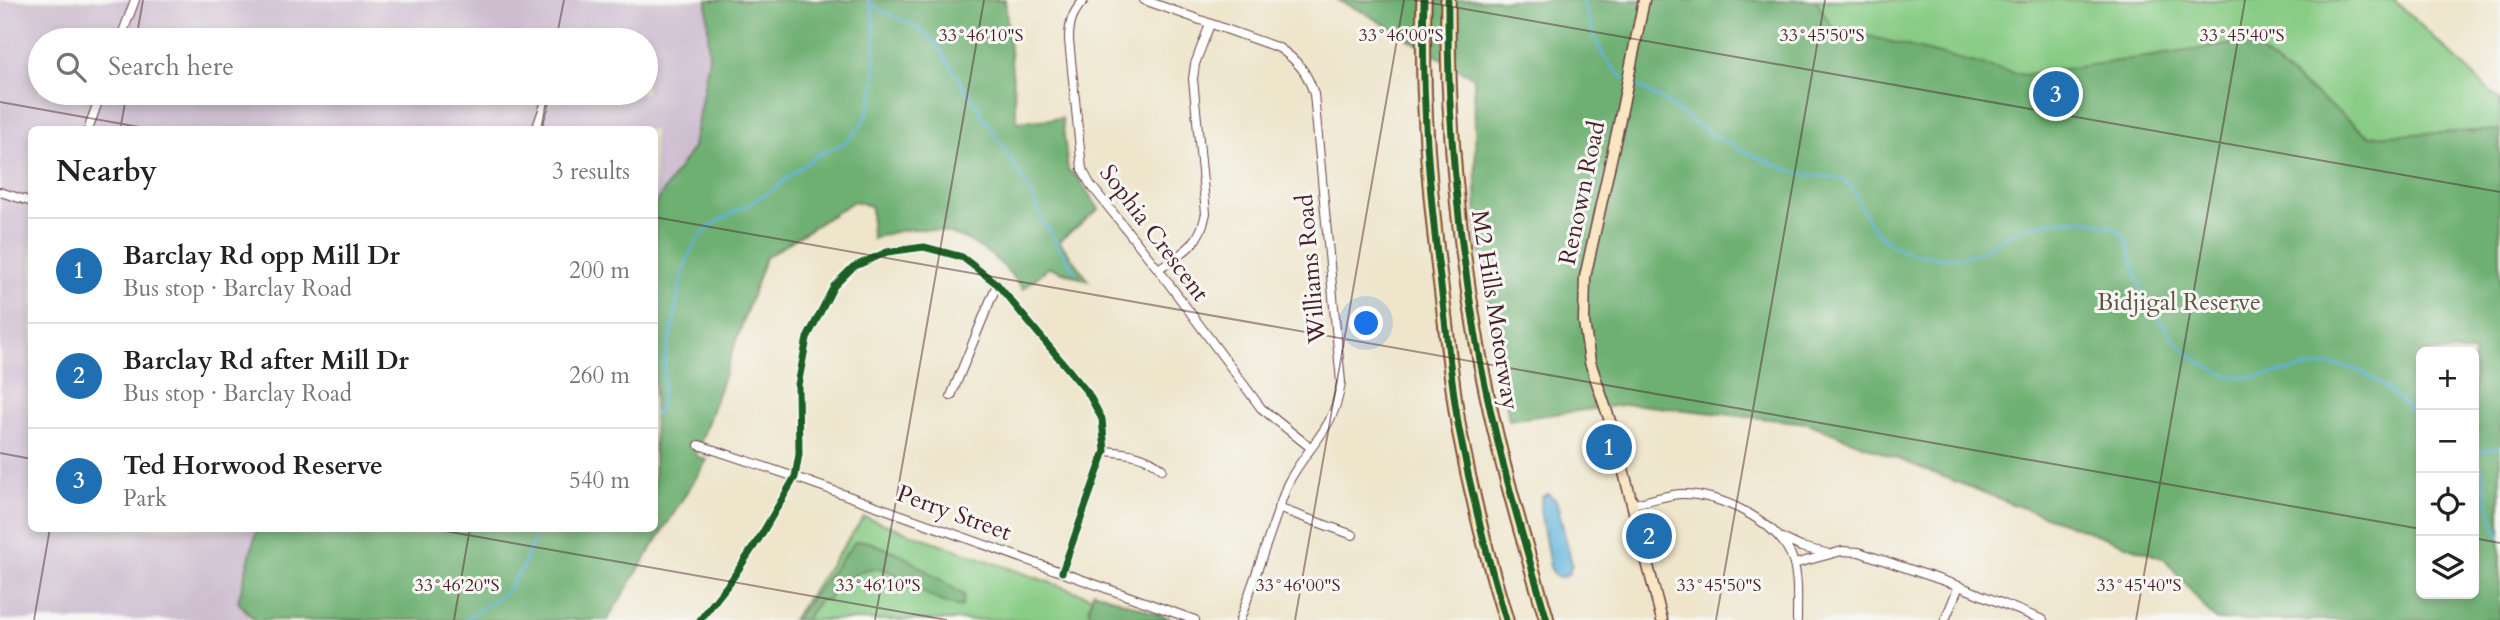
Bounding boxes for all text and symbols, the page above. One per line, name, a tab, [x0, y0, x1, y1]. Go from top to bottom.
text: 33°46'10"S	[939, 23, 1023, 48]
text: 33°46'00"S	[1359, 23, 1443, 48]
text: 33°45'50"S	[1780, 23, 1864, 48]
text: 33°45'40"S	[2200, 23, 2284, 48]
search box	[28, 28, 658, 105]
icon: search	[52, 48, 90, 86]
text: Search here	[108, 49, 234, 84]
pin: 3	[2033, 68, 2079, 120]
street label: Renown Road	[1551, 118, 1613, 268]
text: Nearby	[56, 151, 157, 192]
text: 3 results	[552, 156, 630, 187]
street label: Sophia Crescent	[1092, 158, 1217, 309]
street label: Williams Road	[1288, 193, 1334, 346]
street label: M2 Hills Motorway	[1463, 208, 1527, 413]
text: Barclay Rd opp Mill Dr	[123, 238, 400, 273]
text: 1	[73, 255, 85, 286]
text: 200 m	[569, 255, 630, 286]
text: Bus stop · Barclay Road	[123, 273, 352, 304]
park label: Bidjigal Reserve	[2097, 286, 2261, 319]
your location	[1349, 306, 1383, 340]
text: Barclay Rd after Mill Dr	[123, 343, 409, 378]
map controls	[2416, 347, 2479, 599]
button: +	[2416, 347, 2479, 410]
text: 2	[73, 360, 85, 391]
text: 260 m	[569, 360, 630, 391]
text: Bus stop · Barclay Road	[123, 378, 352, 409]
button: −	[2416, 410, 2479, 473]
pin: 1	[1586, 421, 1632, 473]
text: Ted Horwood Reserve	[123, 448, 383, 483]
text: 3	[73, 465, 85, 496]
text: 540 m	[569, 465, 630, 496]
button: locate	[2416, 473, 2479, 536]
street label: Perry Street	[892, 477, 1016, 549]
text: Park	[123, 483, 167, 514]
pin: 2	[1626, 510, 1672, 562]
button: layers	[2416, 536, 2479, 599]
text: 33°46'20"S	[415, 573, 499, 598]
text: 33°46'10"S	[836, 573, 920, 598]
text: 33°46'00"S	[1256, 573, 1340, 598]
text: 33°45'50"S	[1677, 573, 1761, 598]
text: 33°45'40"S	[2097, 573, 2181, 598]

